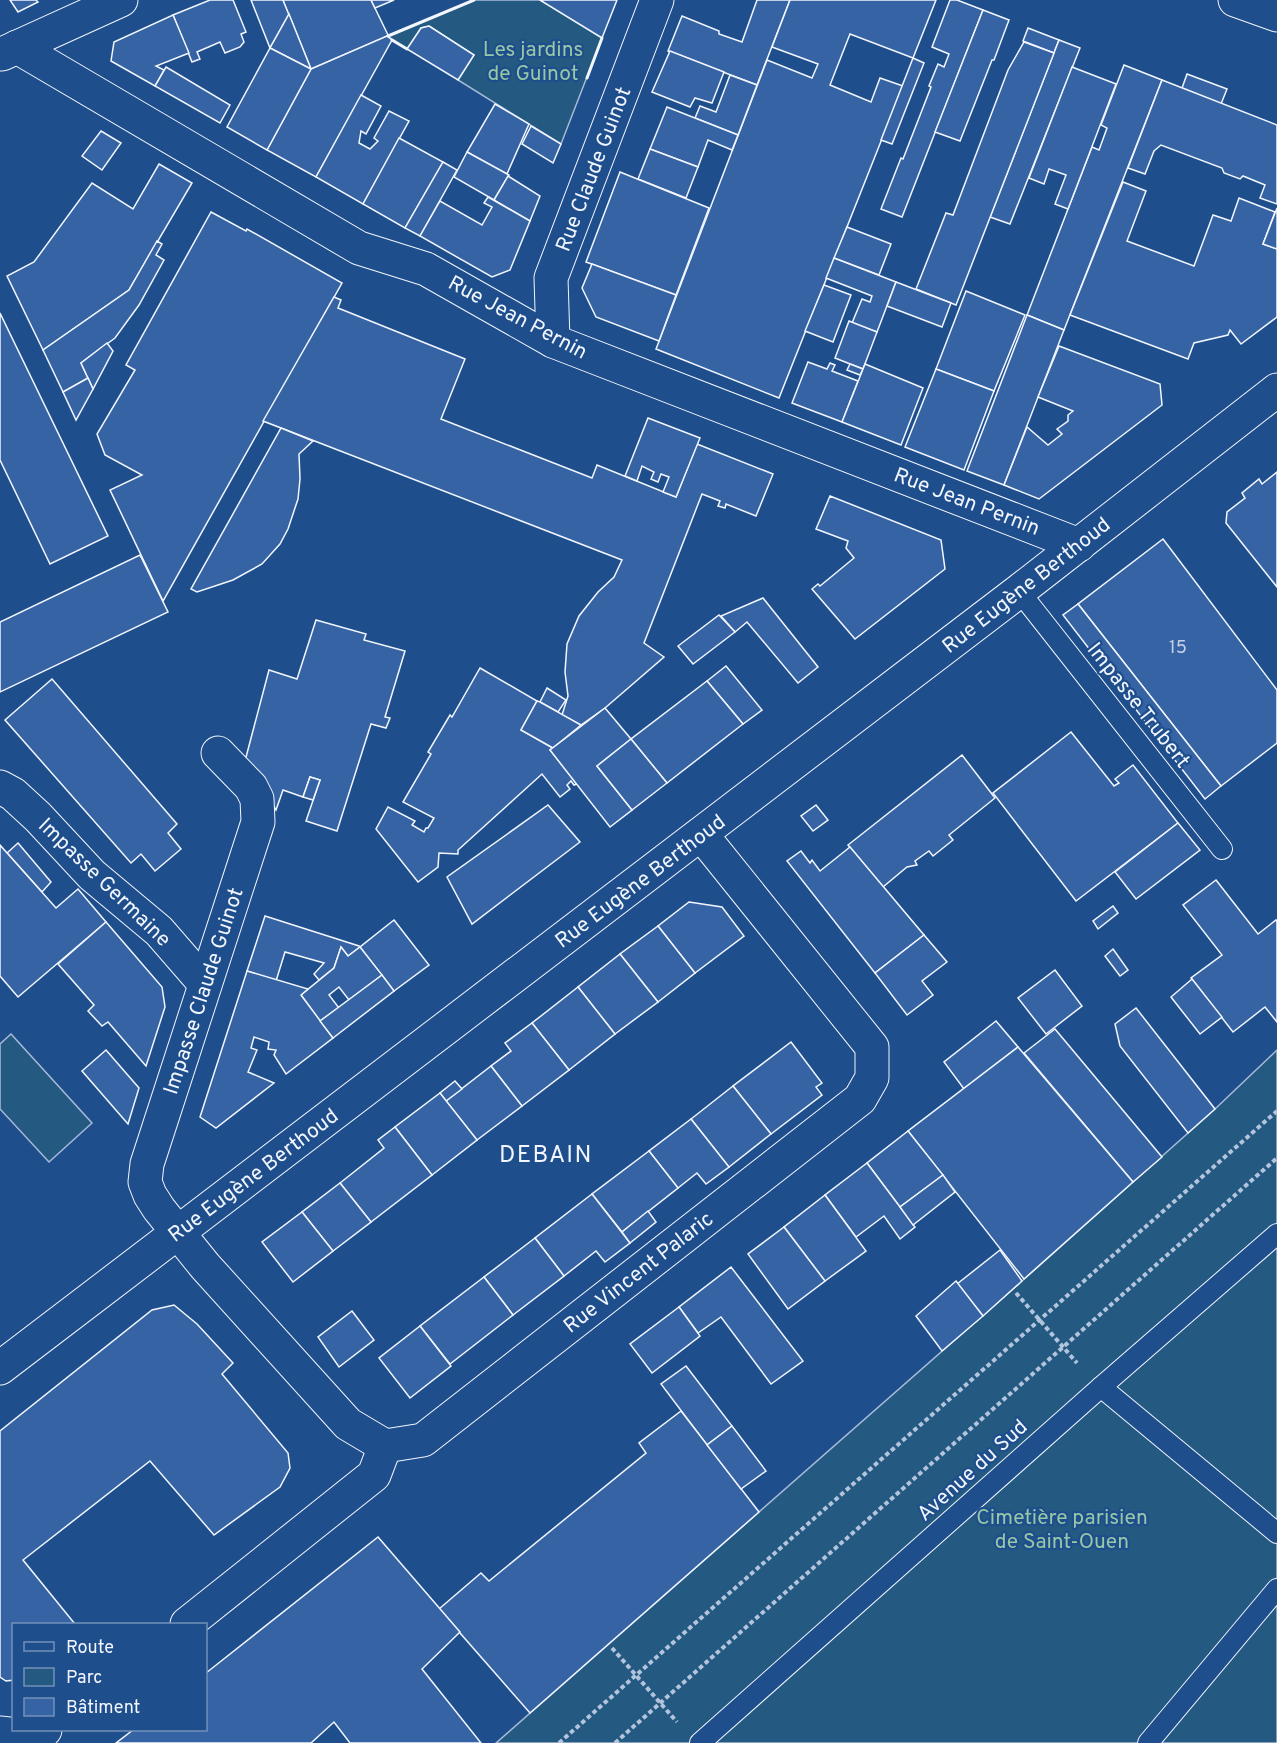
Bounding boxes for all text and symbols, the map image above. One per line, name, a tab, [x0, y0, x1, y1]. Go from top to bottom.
park label: Les jardins de Guinot	[483, 37, 583, 88]
street label: Rue Claude Guinot	[550, 83, 638, 256]
street label: Rue Jean Pernin	[443, 270, 592, 366]
street label: Rue Jean Pernin	[890, 462, 1043, 543]
street label: Rue Eugène Berthoud	[937, 512, 1117, 660]
house number: 15	[1169, 637, 1187, 660]
street label: Impasse Trubert	[1080, 638, 1195, 774]
street label: Rue Eugène Berthoud	[550, 809, 731, 955]
street label: Impasse Germaine	[32, 813, 176, 953]
street label: Impasse Claude Guinot	[158, 885, 251, 1098]
street label: Rue Eugène Berthoud	[163, 1103, 344, 1249]
district label: DEBAIN	[499, 1141, 593, 1171]
street label: Rue Vincent Palaric	[558, 1206, 719, 1340]
street label: Avenue du Sud	[912, 1414, 1034, 1528]
park label: Cimetière parisien de Saint-Ouen	[976, 1505, 1148, 1556]
legend	[12, 1623, 207, 1731]
text: Route	[66, 1637, 114, 1660]
text: Parc	[66, 1667, 102, 1690]
text: Bâtiment	[66, 1697, 140, 1720]

